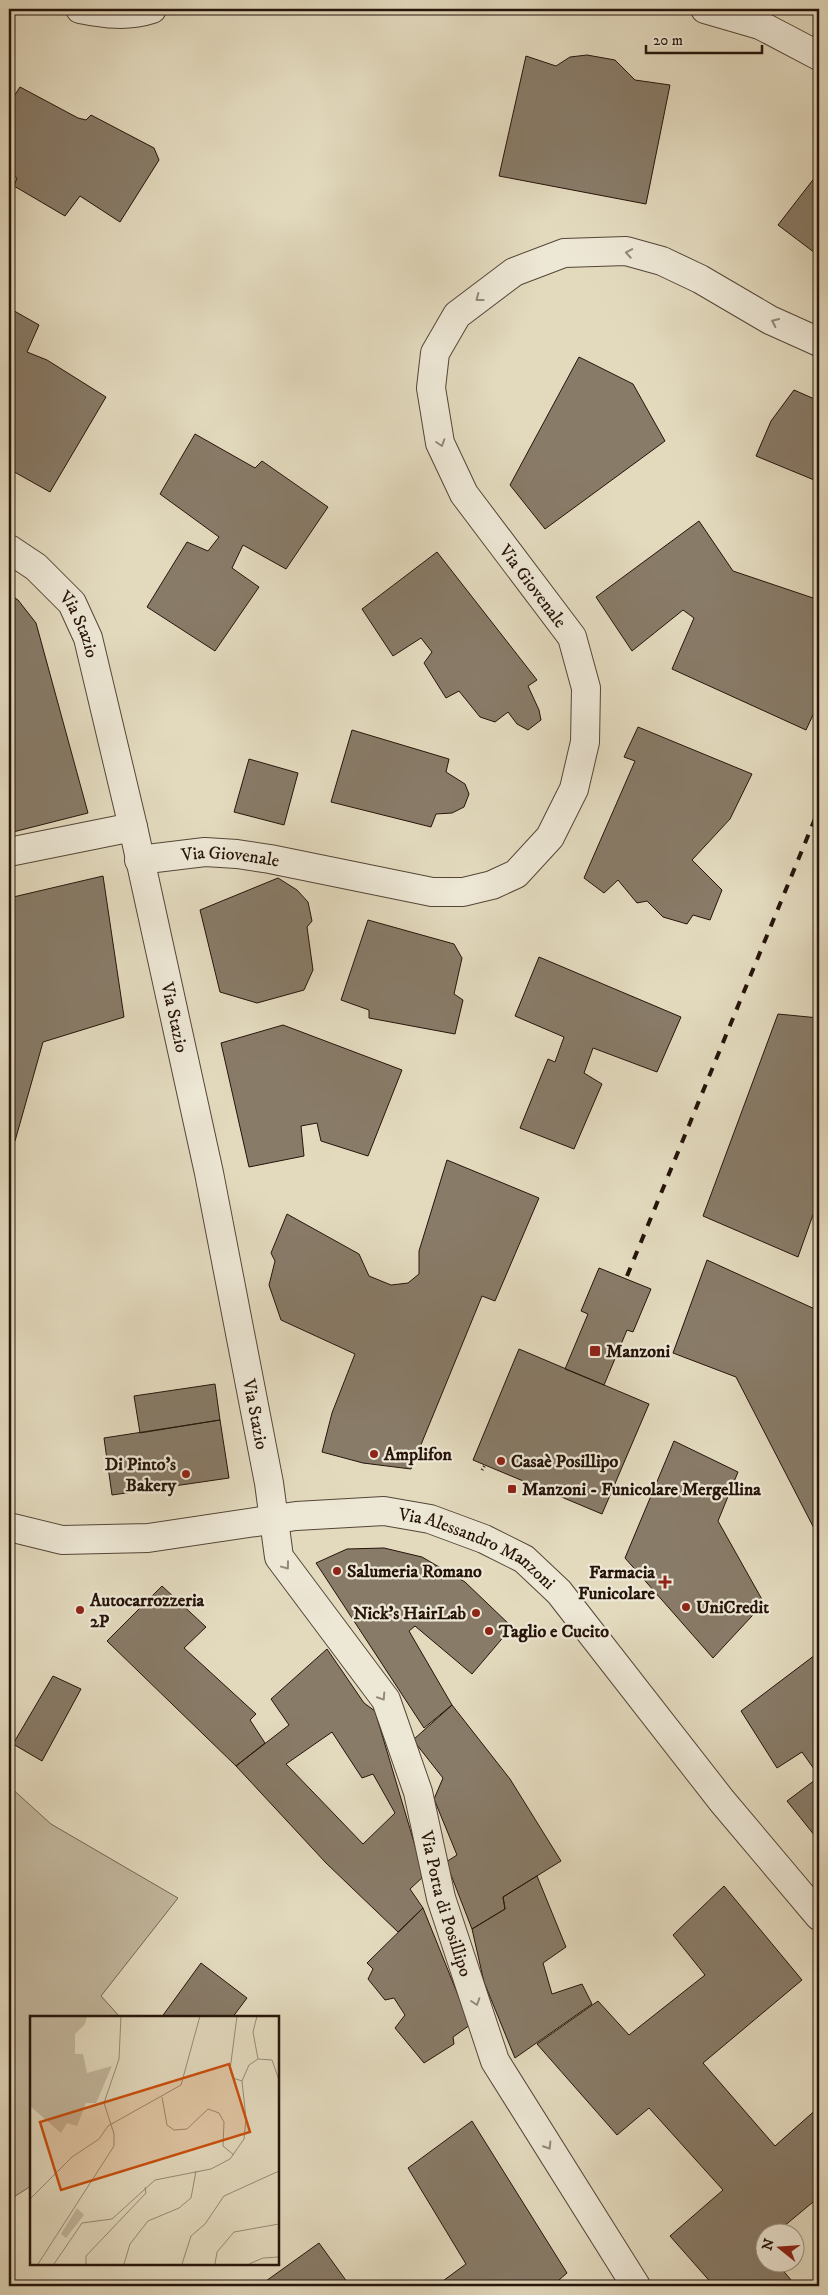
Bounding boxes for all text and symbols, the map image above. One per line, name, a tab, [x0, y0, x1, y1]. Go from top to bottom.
scale bar	[646, 22, 762, 54]
text: 20 m	[653, 31, 683, 50]
one-way arrow	[624, 248, 633, 258]
one-way arrow	[476, 293, 485, 301]
one-way arrow	[771, 318, 780, 328]
one-way arrow	[436, 438, 446, 447]
street label: Via Giovenale	[493, 540, 571, 633]
street label: Via Stazio	[54, 586, 102, 660]
street label: Via Giovenale	[179, 842, 281, 873]
street label: Via Stazio	[155, 979, 192, 1055]
place label: Manzoni	[606, 1341, 670, 1363]
marker: Manzoni	[588, 1344, 602, 1358]
street label: Via Stazio	[237, 1376, 272, 1452]
place label: Amplifon	[383, 1444, 452, 1466]
marker: Amplifon	[368, 1448, 380, 1460]
place label: Casaè Posillipo	[511, 1451, 619, 1473]
place label: Di Pinto's Bakery	[105, 1454, 176, 1497]
marker: Casaè Posillipo	[495, 1455, 507, 1467]
marker: Di Pinto's Bakery	[180, 1468, 192, 1480]
place label: Manzoni - Funicolare Mergellina	[522, 1479, 761, 1501]
marker: Manzoni - Funicolare Mergellina	[506, 1483, 518, 1495]
street label: Via Alessandro Manzoni	[396, 1504, 559, 1595]
one-way arrow	[280, 1560, 289, 1570]
place label: Salumeria Romano	[347, 1561, 482, 1583]
place label: Farmacia Funicolare	[578, 1562, 656, 1605]
marker: Salumeria Romano	[331, 1565, 343, 1577]
marker: Farmacia Funicolare	[659, 1576, 671, 1588]
place label: Autocarrozzeria 2P	[89, 1590, 205, 1633]
place label: UniCredit	[696, 1597, 769, 1619]
marker: UniCredit	[680, 1601, 692, 1613]
place label: Nick's HairLab	[353, 1603, 467, 1625]
marker: Autocarrozzeria 2P	[74, 1604, 86, 1616]
marker: Nick's HairLab	[470, 1607, 482, 1619]
place label: Taglio e Cucito	[498, 1621, 609, 1643]
marker: Taglio e Cucito	[483, 1625, 495, 1637]
one-way arrow	[376, 1691, 386, 1700]
street label: Via Porta di Posillipo	[415, 1828, 476, 1980]
one-way arrow	[470, 1997, 480, 2005]
inset map	[30, 2016, 279, 2265]
one-way arrow	[542, 2140, 552, 2149]
north arrow	[756, 2222, 806, 2272]
text: N	[758, 2236, 779, 2253]

